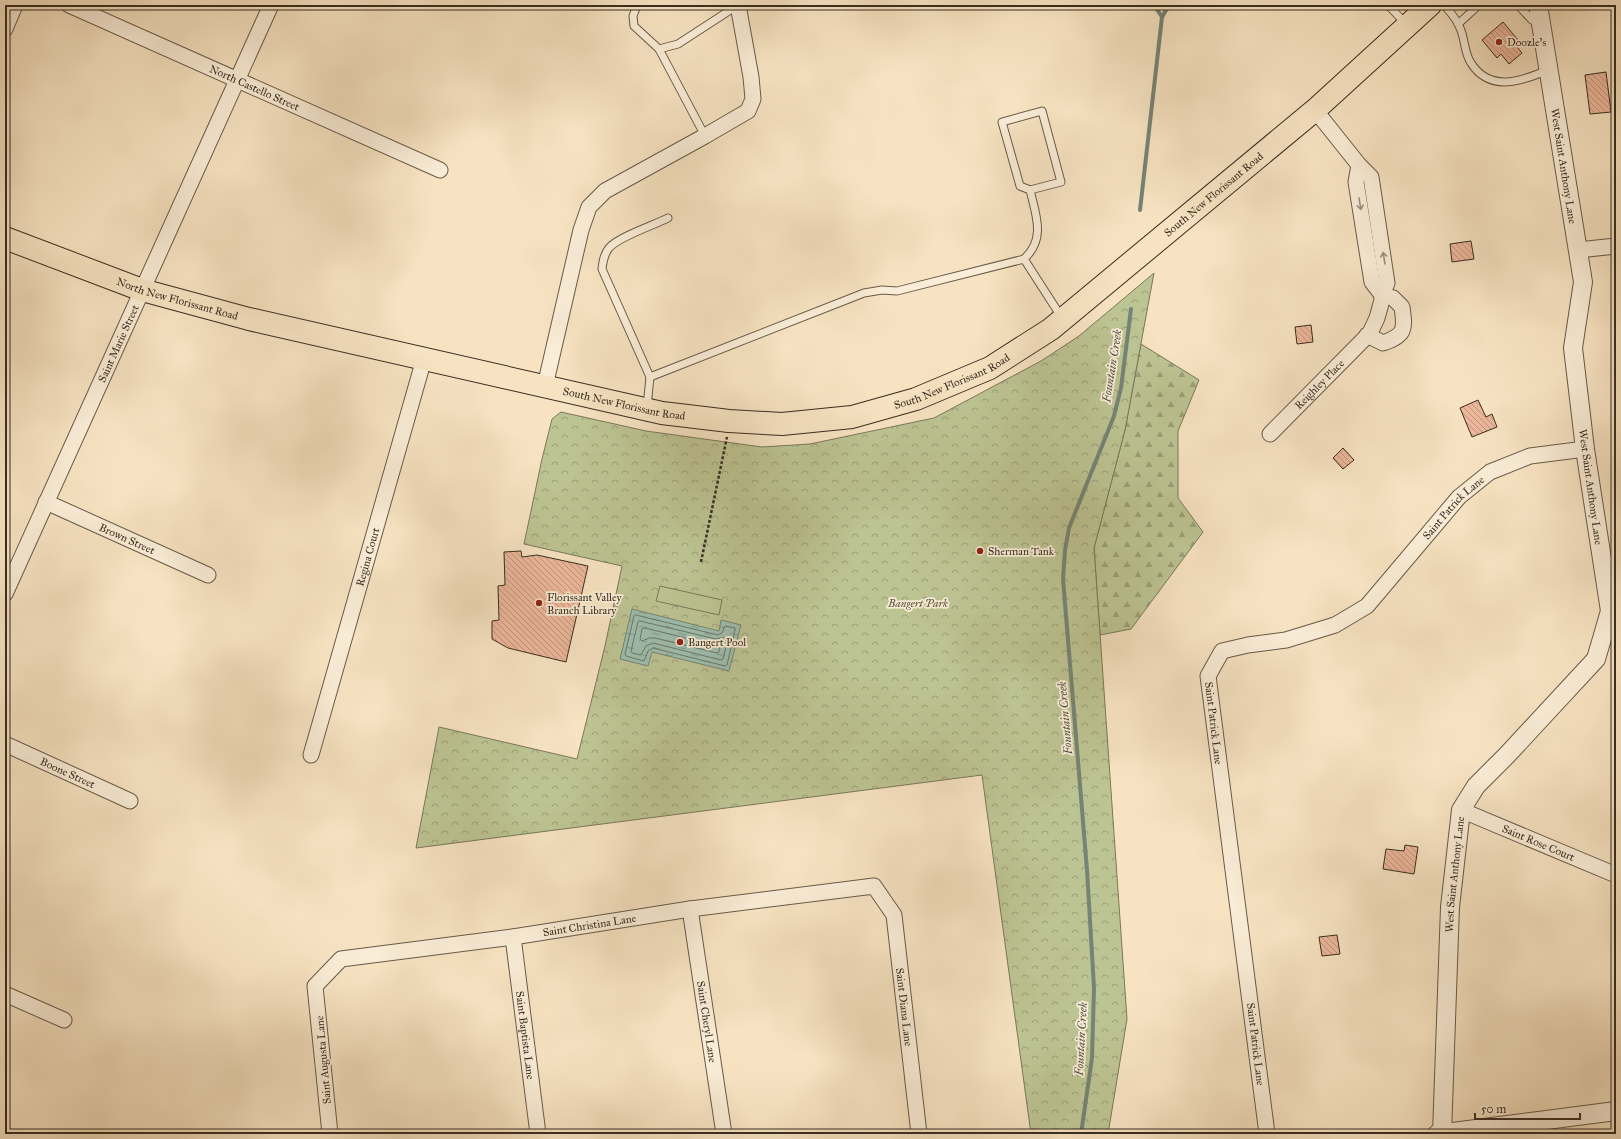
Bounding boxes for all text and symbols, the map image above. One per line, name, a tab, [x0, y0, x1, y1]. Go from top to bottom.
place label: Doozle's	[1507, 36, 1546, 49]
marker: Doozle's	[1494, 37, 1504, 47]
street label: North Castello Street	[207, 62, 301, 114]
street label: West Saint Anthony Lane	[1548, 108, 1579, 225]
street label: South New Florissant Road	[1162, 150, 1266, 240]
one-way arrow	[1356, 197, 1364, 210]
one-way arrow	[1379, 252, 1387, 265]
street label: North New Florissant Road	[115, 275, 240, 323]
street label: Saint Marie Street	[96, 303, 142, 384]
water label: Fountain Creek	[1099, 328, 1125, 404]
street label: South New Florissant Road	[892, 351, 1013, 412]
street label: Reighley Place	[1292, 357, 1347, 412]
street label: South New Florissant Road	[562, 385, 686, 423]
street label: West Saint Anthony Lane	[1576, 428, 1605, 546]
street label: Saint Patrick Lane	[1420, 473, 1487, 542]
street label: Brown Street	[97, 521, 157, 557]
street label: Regina Court	[353, 526, 383, 588]
place label: Sherman Tank	[988, 545, 1055, 558]
marker: Sherman Tank	[975, 546, 985, 556]
place label: Florissant Valley Branch Library	[547, 591, 623, 617]
park label: Bangert Park	[887, 597, 948, 610]
marker: Florissant Valley Branch Library	[534, 598, 544, 608]
place label: Bangert Pool	[688, 636, 746, 649]
marker: Bangert Pool	[675, 637, 685, 647]
water label: Fountain Creek	[1055, 680, 1075, 756]
street label: Saint Patrick Lane	[1202, 681, 1225, 766]
street label: Boone Street	[38, 755, 97, 791]
street label: West Saint Anthony Lane	[1443, 815, 1467, 933]
street label: Saint Rose Court	[1500, 822, 1577, 864]
street label: Saint Christina Lane	[542, 912, 637, 939]
street label: Saint Diana Lane	[893, 967, 915, 1047]
street label: Saint Cheryl Lane	[694, 980, 719, 1064]
street label: Saint Baptista Lane	[513, 990, 537, 1081]
water label: Fountain Creek	[1072, 1001, 1090, 1077]
street label: Saint Patrick Lane	[1244, 1002, 1267, 1087]
street label: Saint Augusta Lane	[313, 1015, 334, 1105]
scale bar	[1475, 1095, 1580, 1121]
text: 50 m	[1481, 1102, 1506, 1116]

